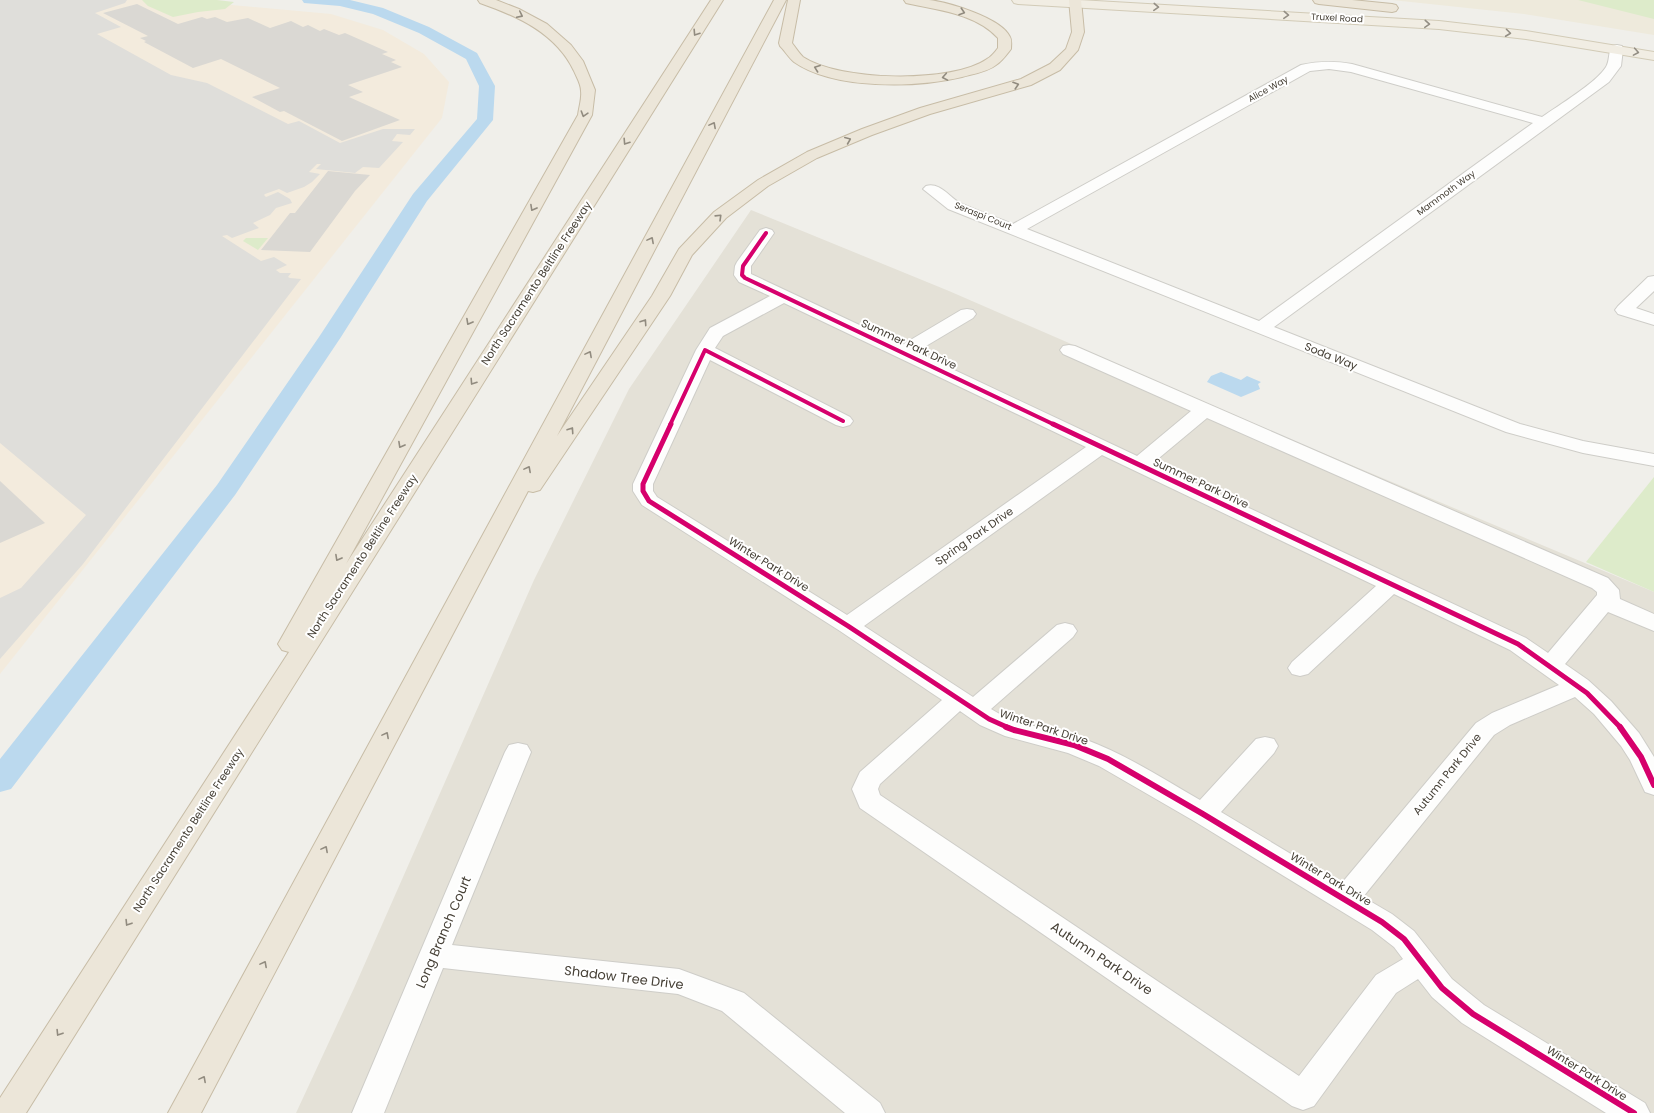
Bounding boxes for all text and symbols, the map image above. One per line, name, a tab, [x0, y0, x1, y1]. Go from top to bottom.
one-way arrow	[1153, 3, 1159, 12]
one-way arrow	[958, 7, 965, 15]
one-way arrow	[516, 10, 523, 17]
one-way arrow	[1283, 11, 1289, 19]
street label: Truxel Road	[1311, 11, 1363, 25]
one-way arrow	[1424, 19, 1430, 28]
one-way arrow	[1505, 28, 1511, 37]
one-way arrow	[693, 29, 701, 36]
one-way arrow	[1633, 48, 1639, 56]
one-way arrow	[813, 64, 820, 72]
one-way arrow	[942, 72, 948, 81]
street label: Alice Way	[1246, 73, 1290, 105]
one-way arrow	[1012, 81, 1019, 90]
one-way arrow	[580, 110, 589, 117]
one-way arrow	[708, 122, 715, 130]
one-way arrow	[843, 137, 851, 145]
one-way arrow	[624, 138, 631, 145]
street label: Mammoth Way	[1414, 168, 1478, 218]
street label: North Sacramento Beltline Freeway	[477, 197, 596, 368]
street label: Seraspi Court	[953, 199, 1013, 233]
one-way arrow	[530, 204, 537, 212]
one-way arrow	[714, 214, 722, 222]
one-way arrow	[646, 237, 654, 244]
street label: Summer Park Drive	[858, 315, 960, 373]
one-way arrow	[467, 318, 474, 325]
one-way arrow	[639, 319, 646, 326]
street label: Soda Way	[1302, 338, 1361, 374]
one-way arrow	[585, 351, 592, 359]
one-way arrow	[471, 378, 478, 385]
one-way arrow	[566, 427, 573, 434]
one-way arrow	[399, 440, 406, 448]
street label: Summer Park Drive	[1150, 454, 1252, 512]
one-way arrow	[523, 466, 531, 473]
street label: North Sacramento Beltline Freeway	[303, 470, 422, 641]
street label: Spring Park Drive	[932, 503, 1016, 569]
street label: Winter Park Drive	[726, 533, 813, 595]
one-way arrow	[335, 554, 342, 561]
street label: Winter Park Drive	[998, 705, 1091, 749]
street label: Autumn Park Drive	[1409, 730, 1485, 818]
one-way arrow	[381, 731, 389, 739]
street label: North Sacramento Beltline Freeway	[129, 744, 248, 915]
one-way arrow	[320, 846, 328, 854]
street label: Winter Park Drive	[1287, 848, 1375, 910]
street label: Long Branch Court	[411, 873, 476, 991]
street label: Autumn Park Drive	[1047, 917, 1156, 1000]
one-way arrow	[126, 919, 133, 926]
one-way arrow	[260, 961, 267, 968]
street label: Shadow Tree Drive	[563, 961, 685, 994]
one-way arrow	[56, 1029, 63, 1036]
street label: Winter Park Drive	[1544, 1042, 1631, 1104]
one-way arrow	[198, 1076, 205, 1083]

